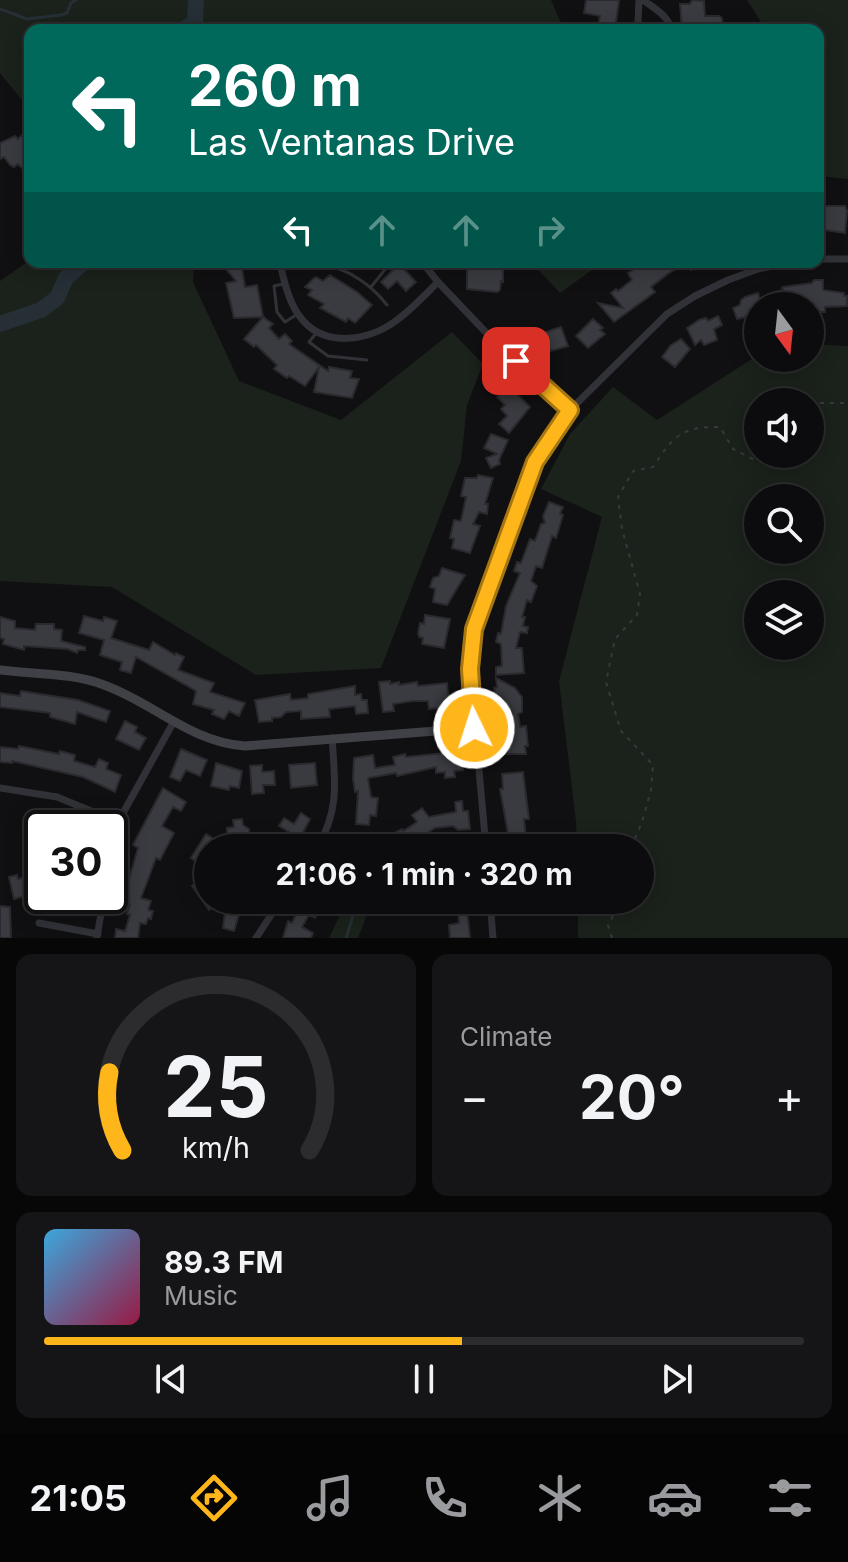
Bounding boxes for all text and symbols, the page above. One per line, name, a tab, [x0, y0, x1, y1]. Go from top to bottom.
text: 260 m	[188, 52, 362, 120]
icon: left	[56, 56, 160, 160]
text: Las Ventanas Drive	[188, 120, 515, 164]
icon: left	[276, 208, 320, 252]
icon: ahead	[360, 208, 404, 252]
icon: ahead	[444, 208, 488, 252]
icon: right	[528, 208, 572, 252]
north arrow	[744, 292, 824, 372]
map controls	[744, 292, 824, 660]
pin	[482, 327, 550, 395]
icon: arrive	[494, 339, 538, 383]
button: sound	[744, 388, 824, 468]
button: search	[744, 484, 824, 564]
button: layers	[744, 580, 824, 660]
position arrow	[432, 686, 516, 770]
speed limit sign: 30	[24, 810, 128, 914]
text: 21:06 · 1 min · 320 m	[275, 856, 573, 892]
text: Climate	[460, 1021, 552, 1052]
text: 25	[163, 1036, 269, 1137]
text: 20°	[579, 1061, 685, 1133]
text: −	[460, 1070, 489, 1124]
text: +	[775, 1070, 804, 1124]
text: km/h	[182, 1130, 250, 1165]
text: 89.3 FM	[164, 1244, 284, 1280]
text: Music	[164, 1280, 238, 1311]
icon: previous	[149, 1357, 193, 1401]
icon: pause	[402, 1357, 446, 1401]
icon: next	[655, 1357, 699, 1401]
icon: directions	[186, 1470, 242, 1526]
icon: music	[302, 1470, 358, 1526]
icon: phone	[417, 1470, 473, 1526]
icon: climate	[532, 1470, 588, 1526]
icon: car	[647, 1470, 703, 1526]
icon: filters	[762, 1470, 818, 1526]
text: 21:05	[30, 1476, 127, 1520]

